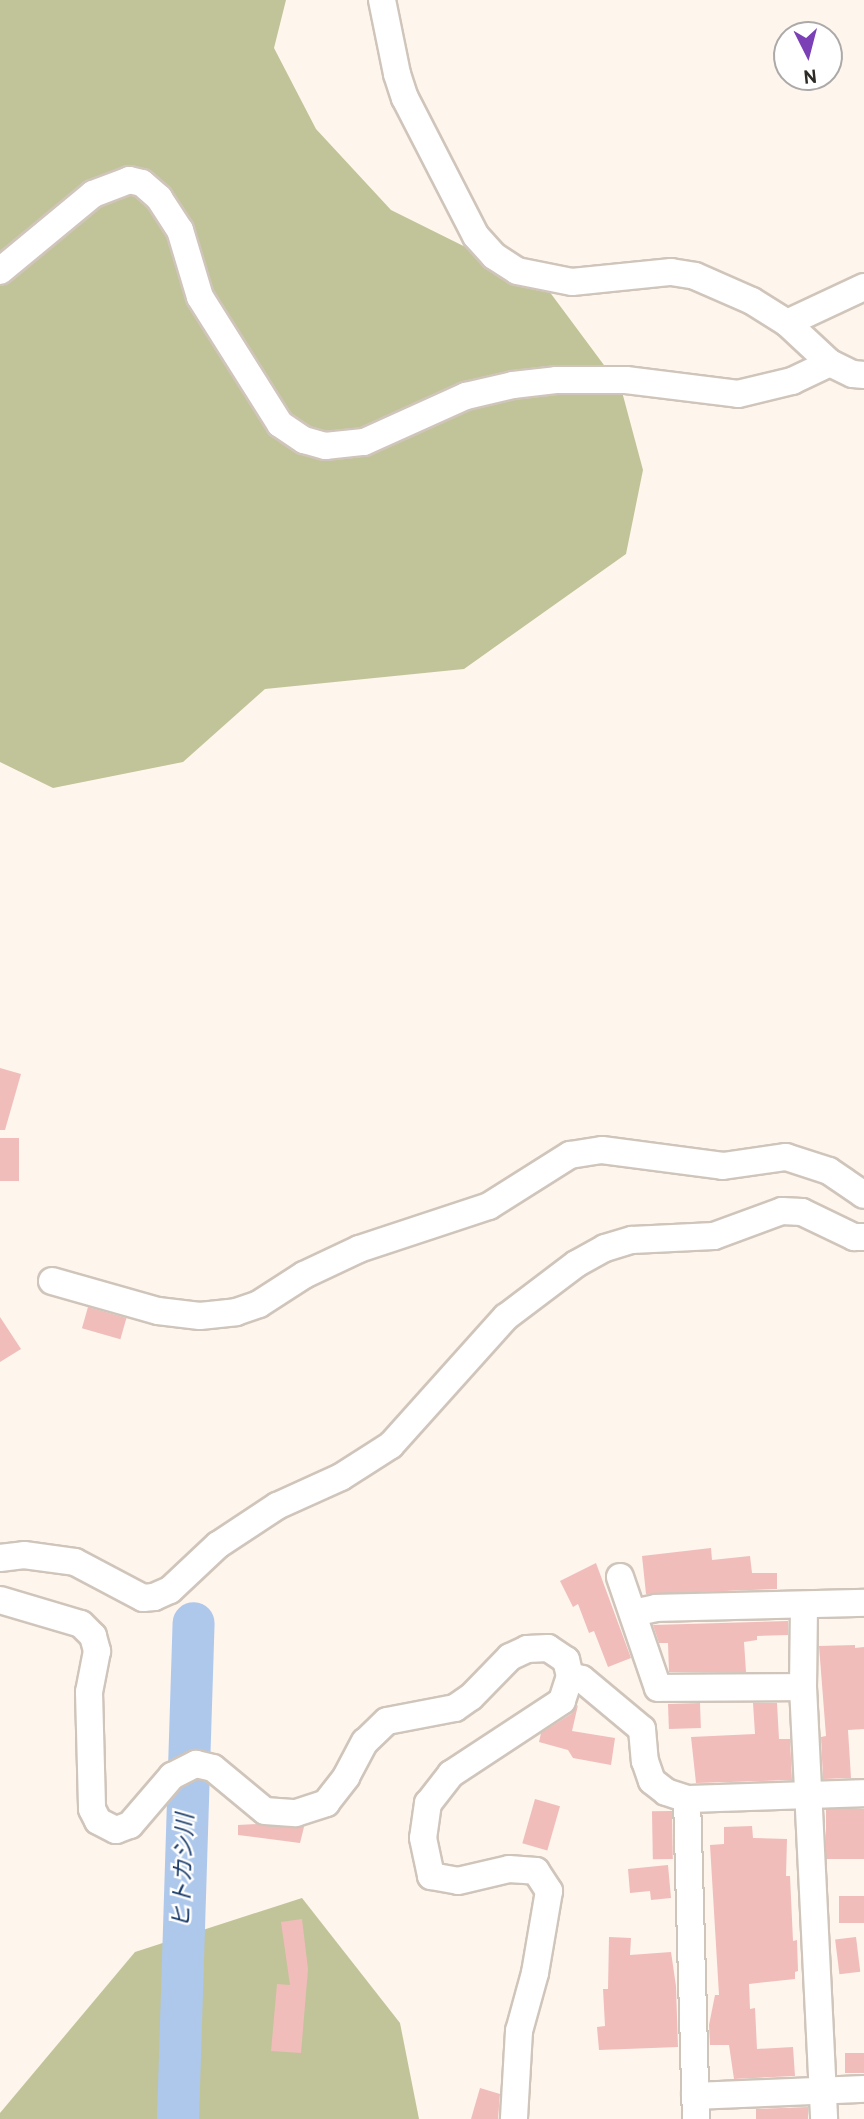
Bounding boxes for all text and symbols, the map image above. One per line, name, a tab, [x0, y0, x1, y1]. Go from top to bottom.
north arrow	[773, 21, 843, 91]
text: N	[802, 62, 818, 88]
water label: ヒトカシ川	[170, 1813, 202, 1929]

